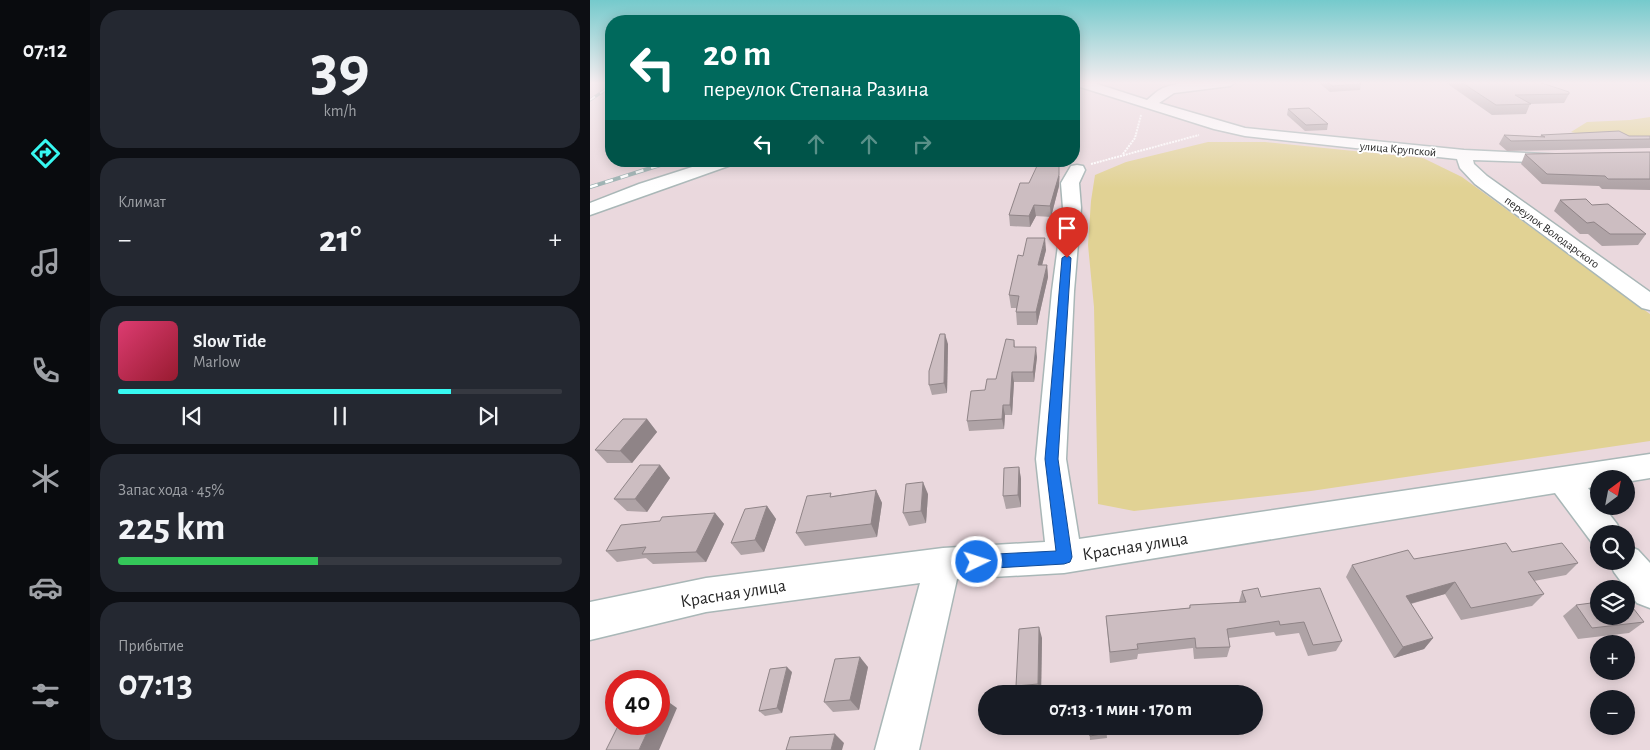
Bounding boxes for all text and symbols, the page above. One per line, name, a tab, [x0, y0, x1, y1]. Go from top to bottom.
icon: left	[620, 35, 685, 100]
text: 39	[310, 37, 370, 102]
text: 20 m	[703, 37, 771, 72]
text: 07:12	[23, 39, 67, 61]
text: переулок Степана Разина	[703, 78, 929, 100]
text: km/h	[323, 103, 357, 119]
icon: left	[749, 130, 777, 158]
icon: ahead	[802, 130, 830, 158]
icon: ahead	[855, 130, 883, 158]
icon: right	[908, 130, 936, 158]
icon: directions	[28, 136, 63, 171]
street label: улица Крупской	[1358, 140, 1437, 159]
text: Климат	[118, 194, 166, 210]
street label: переулок Володарского	[1502, 194, 1602, 271]
pin	[1046, 207, 1088, 258]
icon: arrive	[1053, 214, 1081, 242]
text: 21°	[319, 221, 361, 259]
text: −	[118, 226, 131, 254]
text: +	[549, 226, 562, 254]
icon: music	[28, 245, 63, 280]
text: Slow Tide	[193, 332, 266, 351]
icon: phone	[28, 353, 63, 388]
text: Marlow	[193, 354, 240, 370]
icon: previous	[178, 402, 206, 430]
icon: pause	[326, 402, 354, 430]
icon: next	[474, 402, 502, 430]
icon: climate	[28, 461, 63, 496]
north arrow	[1590, 470, 1635, 515]
map controls	[1590, 470, 1635, 735]
text: Запас хода · 45%	[118, 482, 224, 498]
text: 225 km	[118, 509, 225, 547]
button: search	[1590, 525, 1635, 570]
street label: Красная улица	[1081, 530, 1189, 564]
position arrow	[950, 535, 1002, 587]
icon: car	[28, 570, 63, 605]
street label: Красная улица	[679, 577, 787, 611]
button: layers	[1590, 580, 1635, 625]
button: +	[1590, 635, 1635, 680]
text: Прибытие	[118, 638, 184, 654]
text: 07:13	[118, 665, 193, 703]
speed limit sign: 40	[605, 670, 670, 735]
icon: filters	[28, 678, 63, 713]
button: −	[1590, 690, 1635, 735]
text: 07:13 · 1 мин · 170 m	[1049, 700, 1192, 719]

